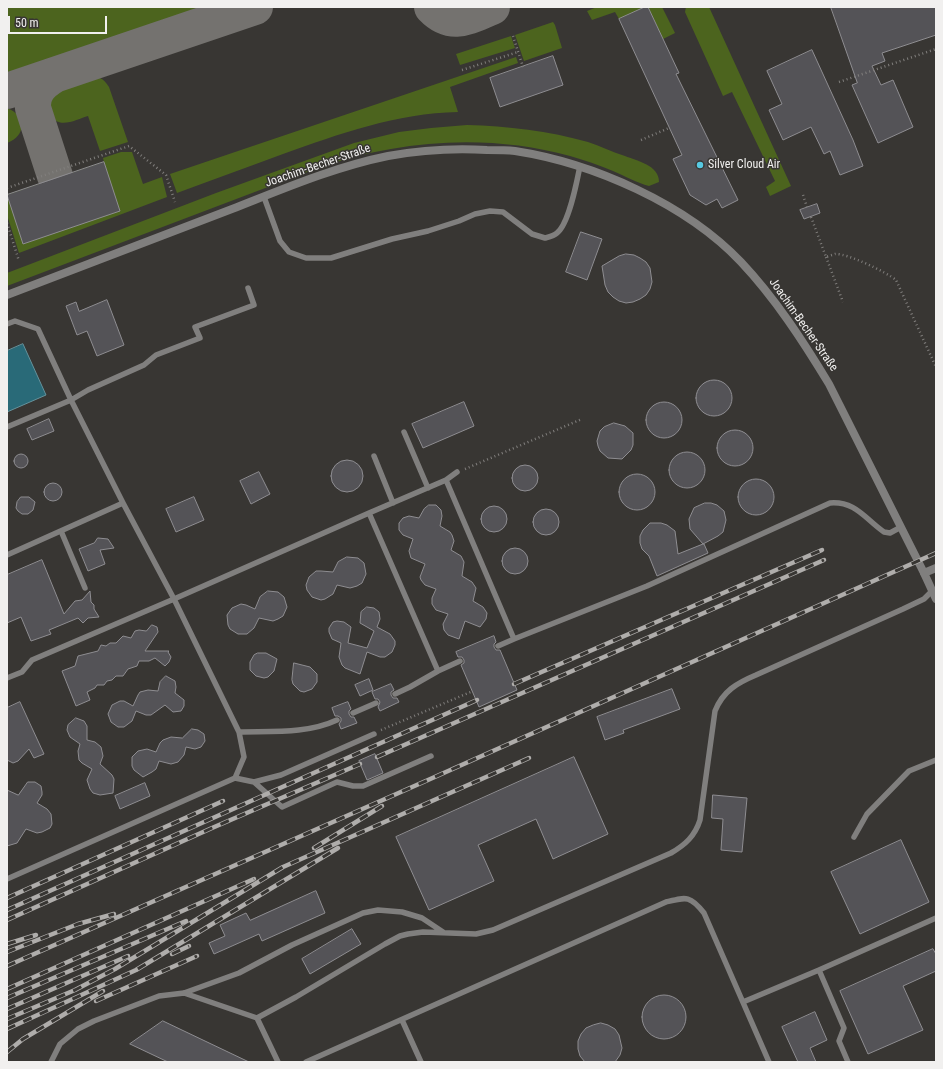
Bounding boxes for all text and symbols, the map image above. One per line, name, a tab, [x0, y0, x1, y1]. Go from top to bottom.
scale bar	[10, 8, 109, 34]
text: 50 m	[15, 16, 39, 30]
street label: Joachim-Becher-Straße	[264, 141, 372, 191]
place label: Silver Cloud Air	[708, 158, 780, 172]
marker: Silver Cloud Air	[695, 160, 705, 170]
street label: Joachim-Becher-Straße	[765, 276, 841, 374]

